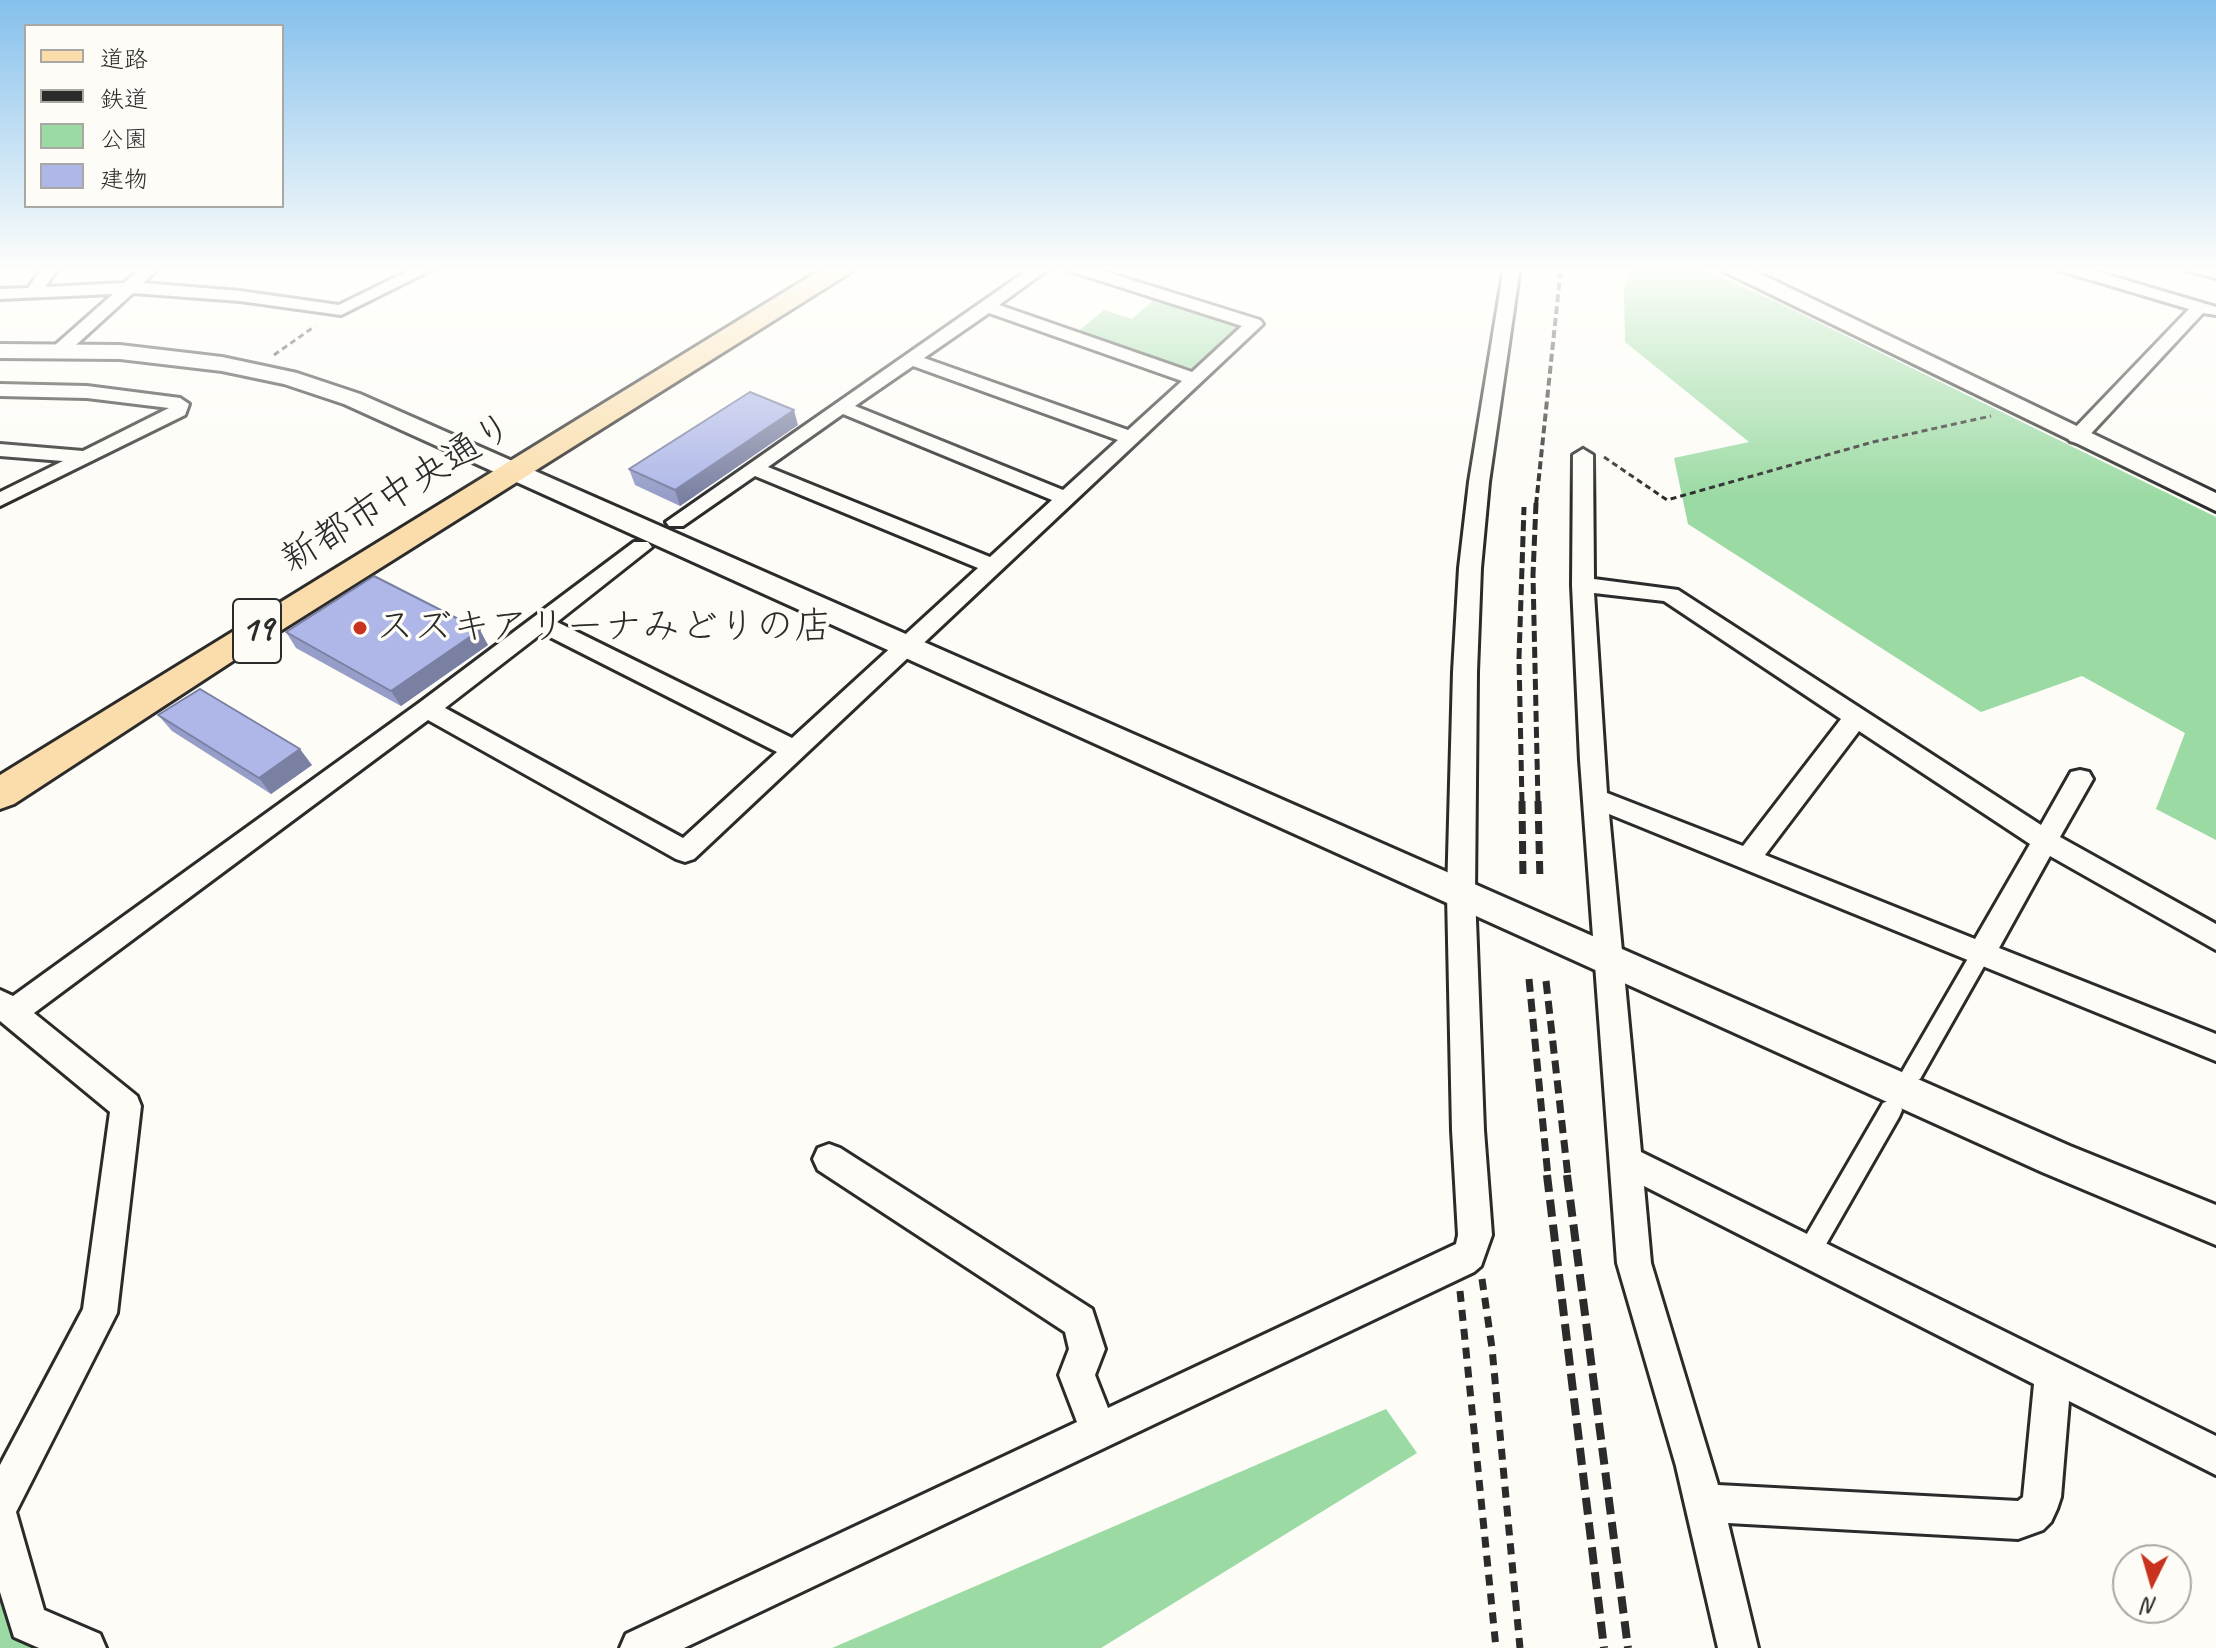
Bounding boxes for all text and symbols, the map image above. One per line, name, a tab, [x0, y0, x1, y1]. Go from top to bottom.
legend	[24, 24, 284, 208]
text: 道路	[100, 44, 148, 74]
text: 鉄道	[100, 84, 148, 114]
text: 公園	[100, 124, 148, 154]
text: 建物	[100, 164, 148, 194]
street label: 新都市中央通り	[273, 404, 523, 584]
road number: 19	[233, 599, 281, 663]
place label: スズキアリーナみどりの店	[376, 605, 832, 651]
marker: スズキアリーナみどりの店	[351, 619, 369, 637]
north arrow	[2112, 1544, 2192, 1624]
text: N	[2142, 1591, 2158, 1620]

